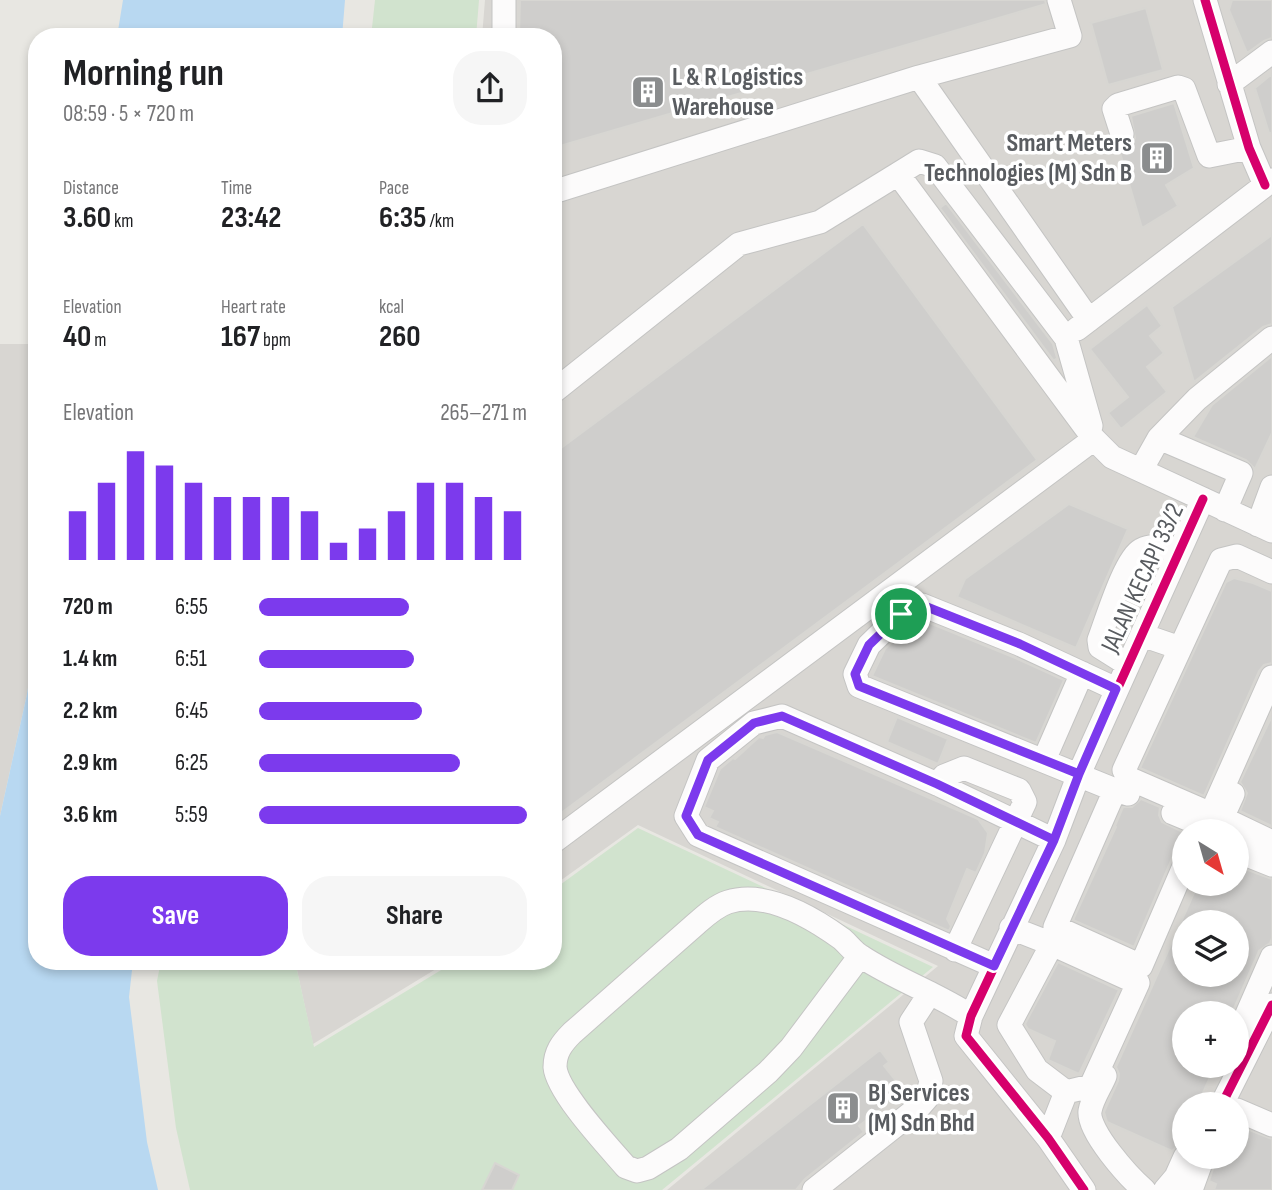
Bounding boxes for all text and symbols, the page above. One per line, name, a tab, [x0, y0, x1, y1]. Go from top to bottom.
text: Morning run	[63, 51, 224, 96]
button: share	[453, 51, 527, 125]
place label: L & R Logistics Warehouse	[672, 62, 803, 123]
building icon: L & R Logistics Warehouse	[629, 73, 667, 111]
text: 08:59 · 5 × 720 m	[63, 100, 194, 128]
place label: Smart Meters Technologies (M) Sdn B	[924, 128, 1132, 189]
building icon: Smart Meters Technologies (M) Sdn B	[1138, 139, 1176, 177]
text: Distance	[63, 177, 119, 200]
text: Time	[221, 177, 252, 200]
text: Pace	[379, 177, 409, 200]
text: 3.60	[63, 200, 111, 236]
text: 23:42	[221, 200, 281, 236]
text: 6:35	[379, 200, 426, 236]
text: km	[111, 210, 134, 233]
text: /km	[426, 210, 454, 233]
text: Elevation	[63, 296, 122, 319]
text: Heart rate	[221, 296, 286, 319]
text: kcal	[379, 296, 404, 319]
text: 40	[63, 319, 91, 355]
text: 167	[221, 319, 260, 355]
text: 260	[379, 319, 421, 355]
text: m	[91, 329, 106, 352]
text: bpm	[260, 329, 291, 352]
text: Elevation	[63, 399, 134, 427]
text: 265–271 m	[440, 399, 527, 427]
street label: JALAN KECAPI 33/2	[1094, 498, 1191, 658]
pin	[871, 584, 931, 644]
text: 720 m	[63, 593, 113, 621]
text: 6:55	[175, 593, 208, 621]
icon: arrive	[882, 595, 920, 633]
text: 1.4 km	[63, 645, 117, 673]
text: 6:51	[175, 645, 207, 673]
text: 2.2 km	[63, 697, 117, 725]
text: 6:45	[175, 697, 208, 725]
text: 2.9 km	[63, 749, 117, 777]
text: 6:25	[175, 749, 208, 777]
text: 3.6 km	[63, 801, 117, 829]
text: 5:59	[175, 801, 208, 829]
north arrow	[1172, 819, 1250, 896]
map controls	[1172, 819, 1249, 1169]
button: Save	[63, 876, 288, 956]
button: Share	[302, 876, 527, 956]
button: layers	[1172, 910, 1249, 987]
button: +	[1172, 1001, 1249, 1078]
place label: BJ Services (M) Sdn Bhd	[868, 1078, 975, 1139]
building icon: BJ Services (M) Sdn Bhd	[824, 1089, 862, 1127]
button: −	[1172, 1092, 1249, 1169]

